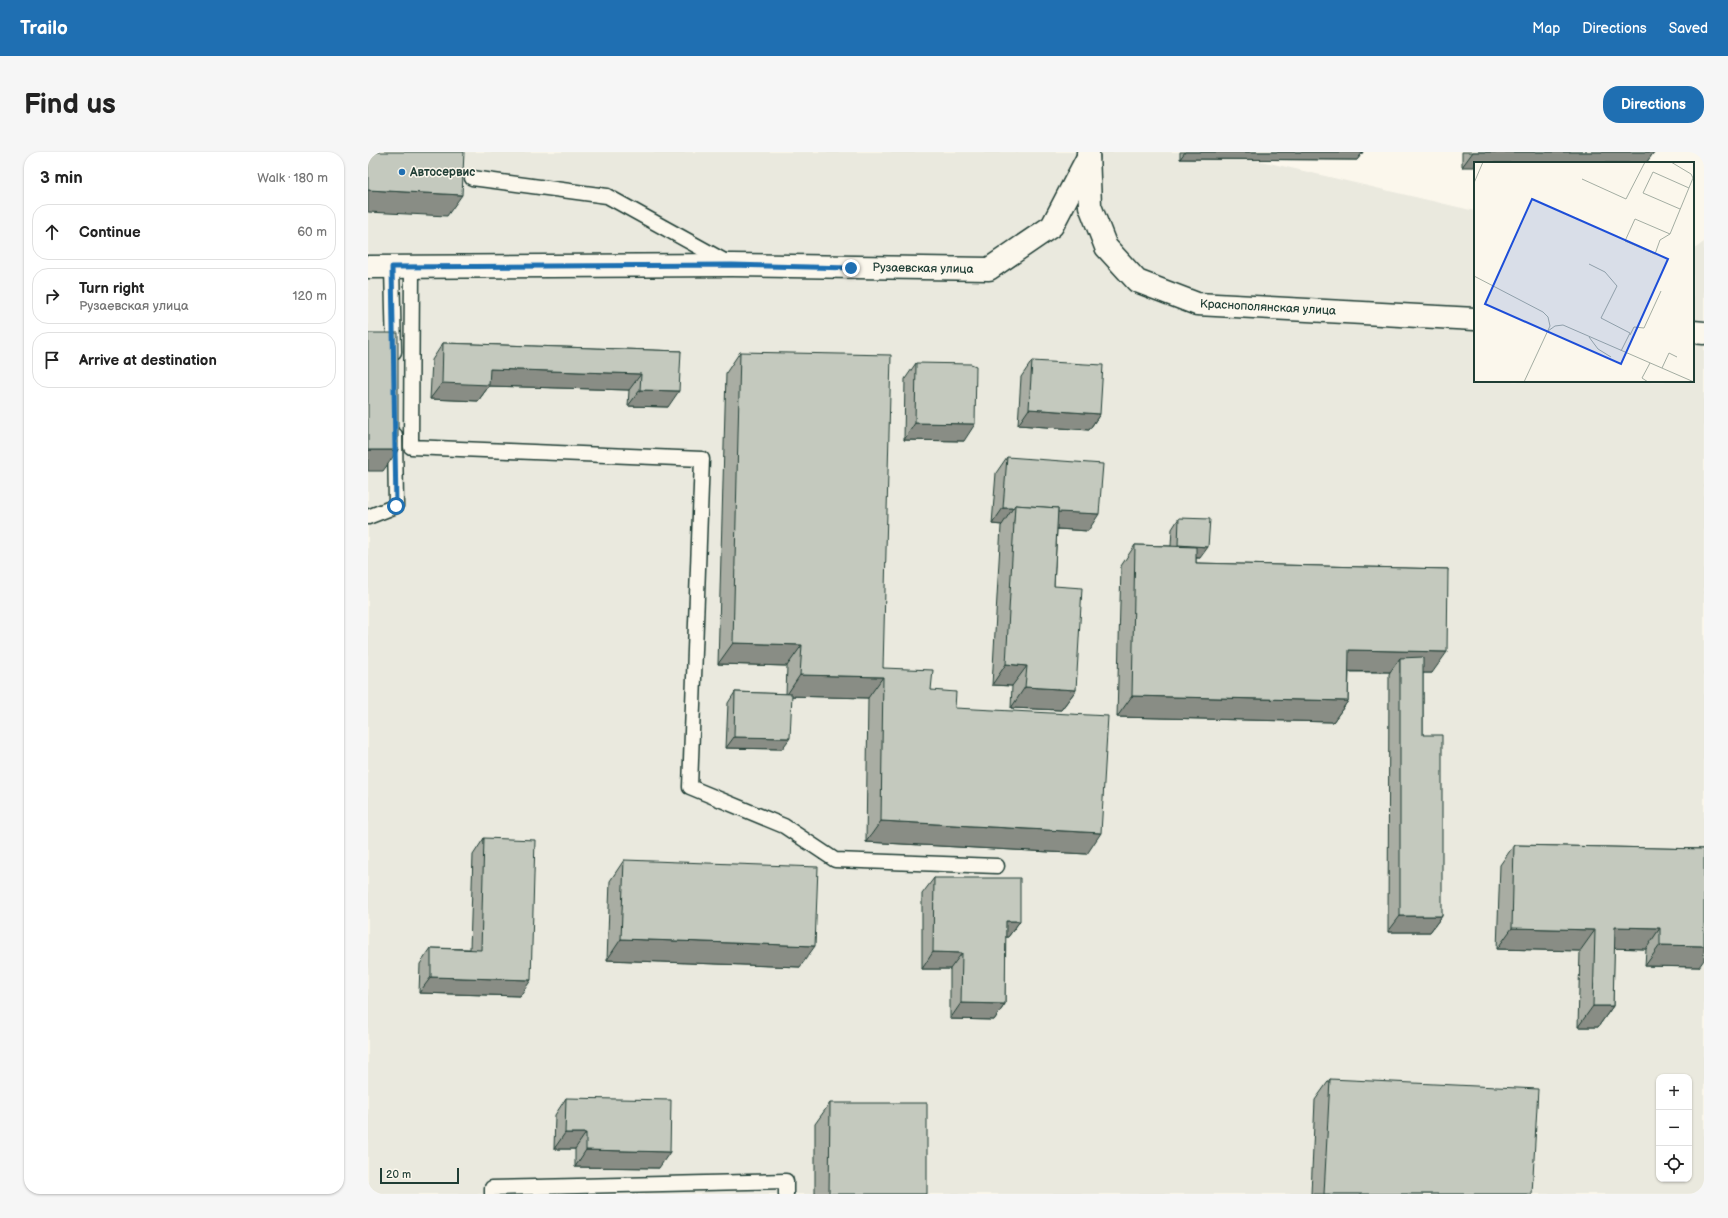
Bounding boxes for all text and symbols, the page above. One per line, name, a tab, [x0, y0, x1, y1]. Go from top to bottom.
text: Trailo	[20, 17, 68, 40]
text: Map	[1532, 20, 1560, 37]
text: Directions	[1582, 20, 1647, 37]
text: Saved	[1669, 20, 1708, 37]
button: Directions	[1603, 86, 1704, 123]
text: Find us	[24, 88, 116, 121]
inset map	[1474, 162, 1694, 382]
place label: Автосервис	[409, 165, 475, 180]
marker: Автосервис	[397, 167, 407, 177]
text: 3 min	[40, 168, 83, 188]
text: Walk · 180 m	[257, 170, 328, 186]
icon: ahead	[41, 221, 63, 243]
text: Continue	[79, 223, 141, 242]
text: 60 m	[297, 224, 327, 240]
route end	[842, 259, 860, 277]
street label: Рузаевская улица	[872, 260, 974, 277]
text: Turn right	[79, 279, 144, 298]
icon: right	[41, 285, 63, 307]
text: 120 m	[292, 288, 327, 304]
street label: Краснополянская улица	[1200, 296, 1336, 319]
text: Рузаевская улица	[79, 298, 189, 314]
icon: arrive	[41, 349, 63, 371]
text: Arrive at destination	[79, 351, 217, 370]
route start	[387, 497, 405, 515]
map controls	[1656, 1074, 1692, 1182]
button: +	[1656, 1074, 1692, 1110]
button: −	[1656, 1110, 1692, 1146]
button: locate	[1656, 1146, 1692, 1182]
scale bar	[380, 1166, 459, 1185]
text: 20 m	[386, 1168, 411, 1181]

